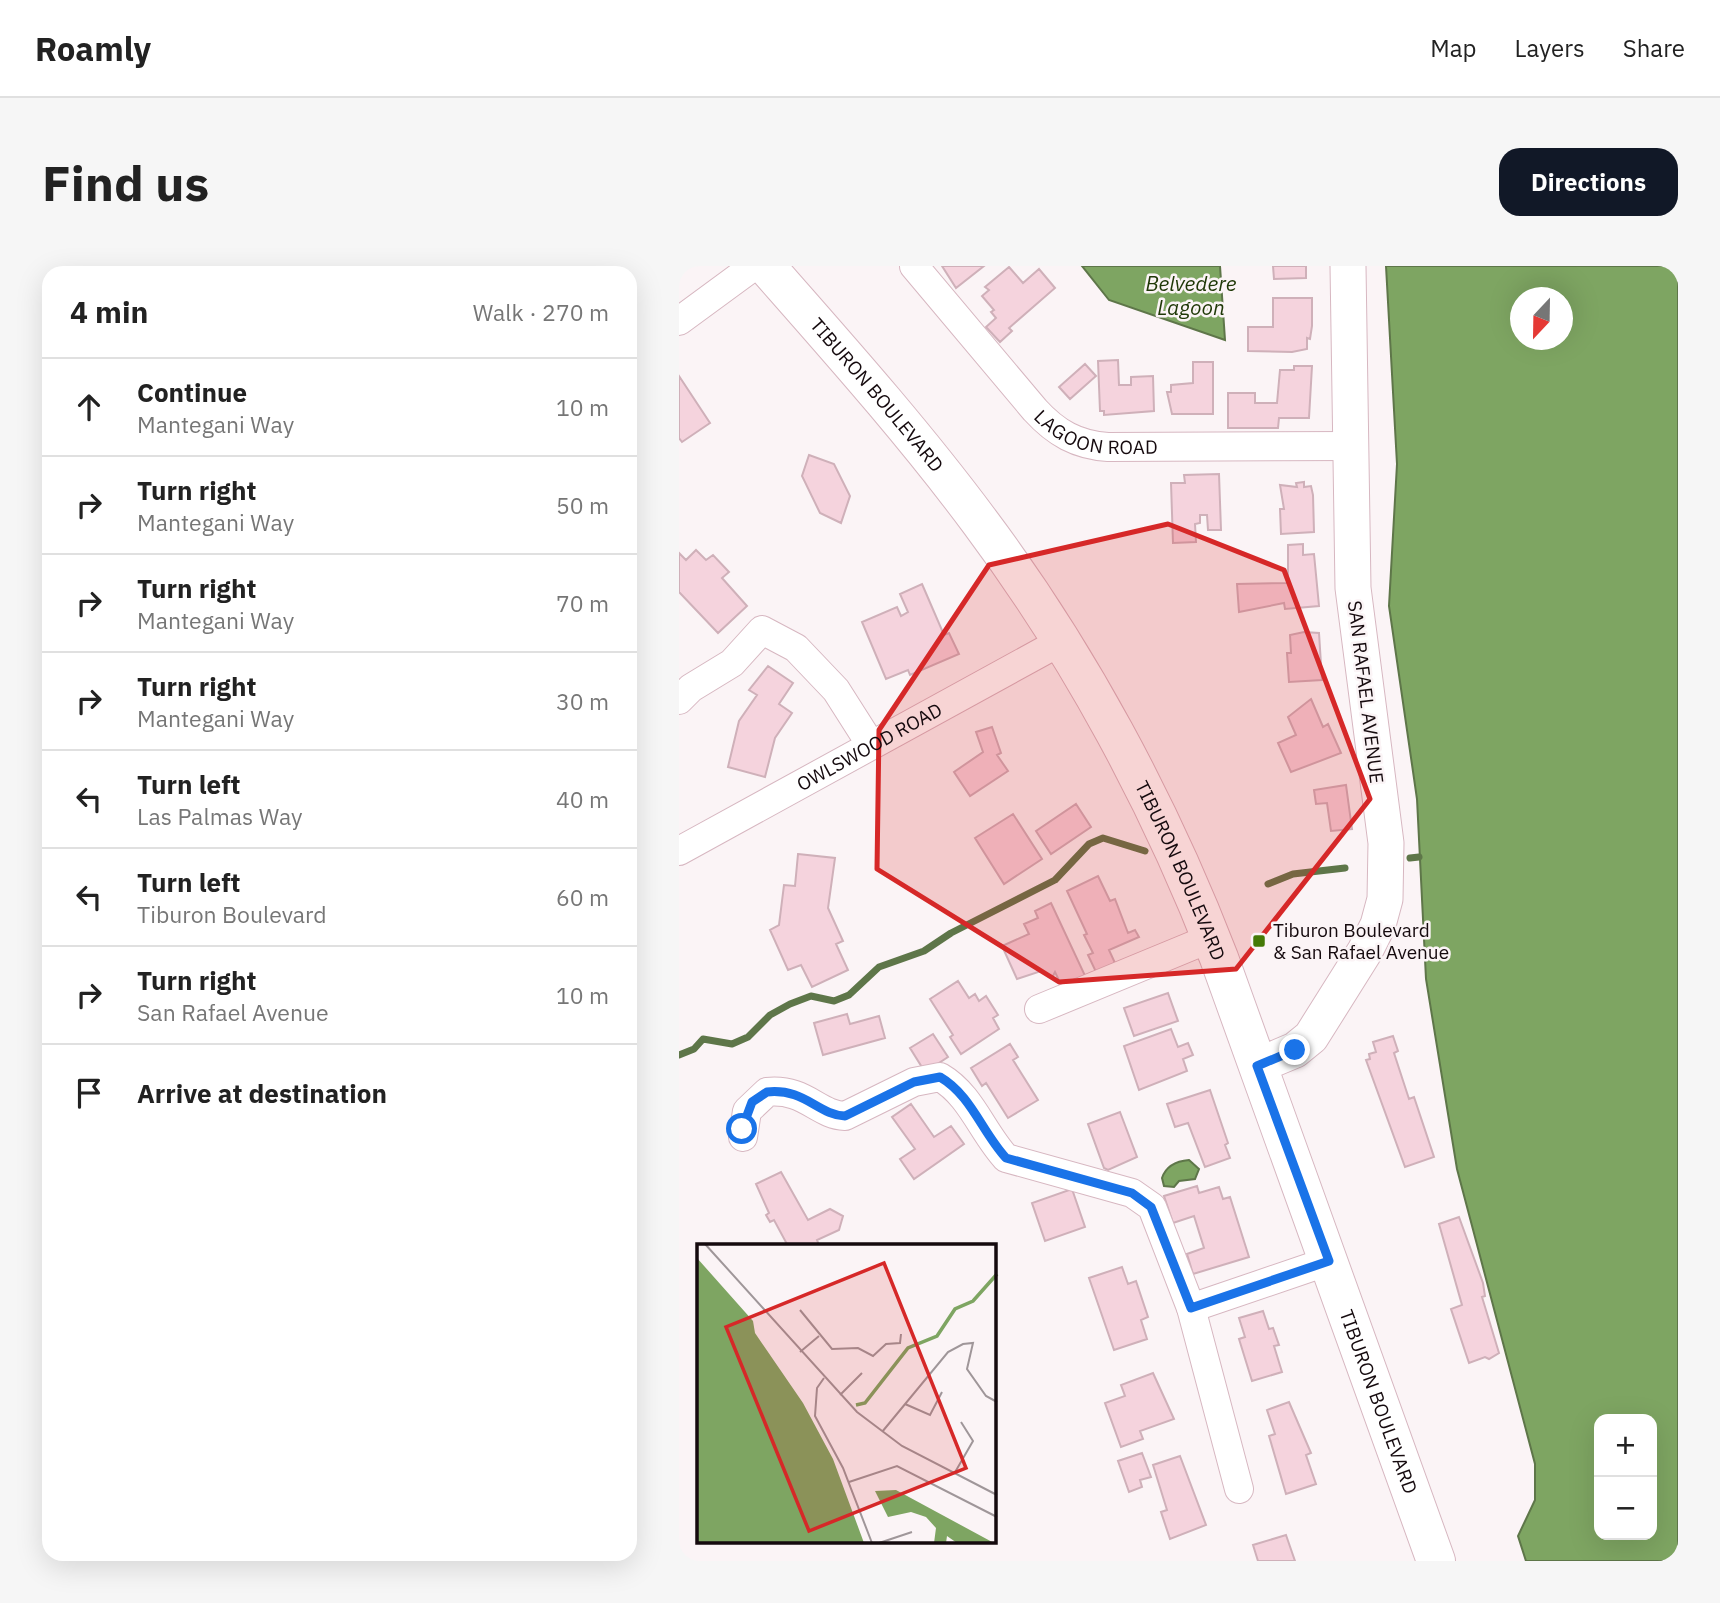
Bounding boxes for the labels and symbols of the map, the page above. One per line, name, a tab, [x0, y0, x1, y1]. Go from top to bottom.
water label: Belvedere Lagoon	[1145, 269, 1237, 321]
north arrow	[1510, 287, 1573, 350]
street label: TIBURON BOULEVARD	[805, 313, 949, 477]
street label: LAGOON ROAD	[1029, 404, 1158, 459]
street label: SAN RAFAEL AVENUE	[1343, 599, 1389, 785]
street label: OWLSWOOD ROAD	[792, 697, 946, 796]
street label: TIBURON BOULEVARD	[1130, 777, 1231, 964]
place label: Tiburon Boulevard & San Rafael Avenue	[1273, 918, 1449, 964]
marker: Tiburon Boulevard & San Rafael Avenue	[1251, 933, 1267, 949]
route end	[1279, 1034, 1310, 1065]
route start	[726, 1113, 757, 1144]
inset map	[697, 1244, 996, 1544]
street label: TIBURON BOULEVARD	[1334, 1306, 1423, 1497]

